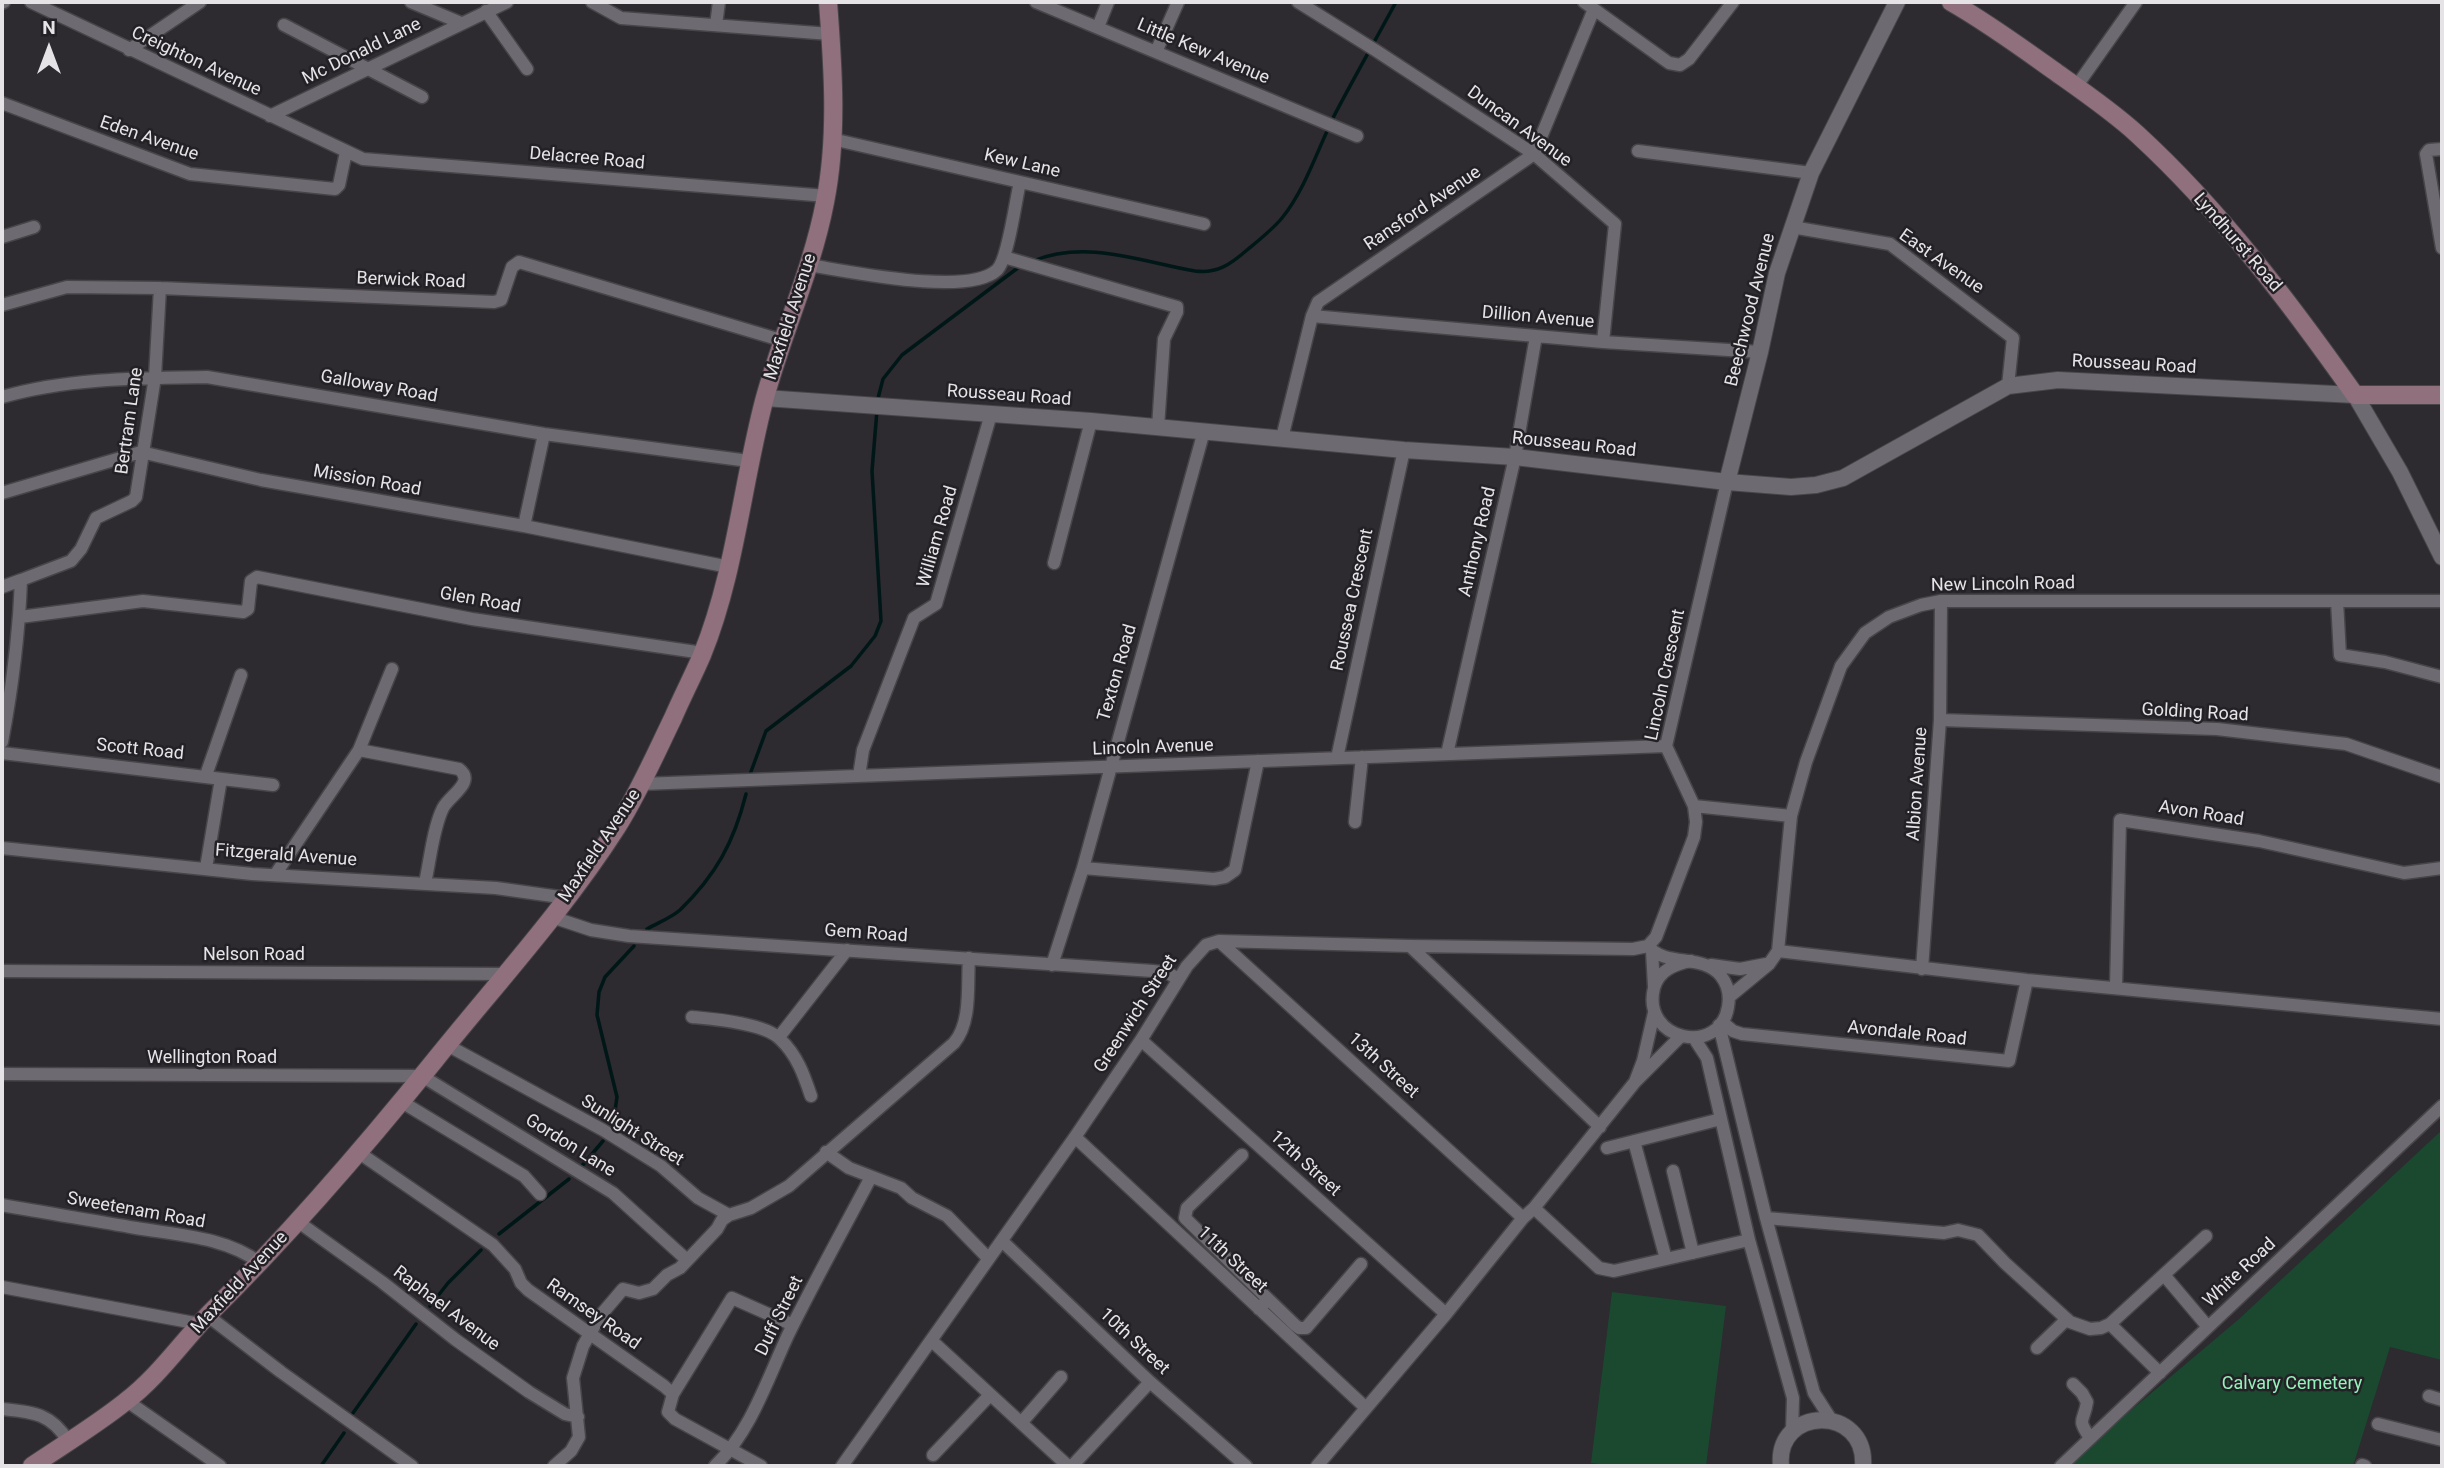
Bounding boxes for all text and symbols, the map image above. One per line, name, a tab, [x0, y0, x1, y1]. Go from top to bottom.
north arrow	[14, 14, 84, 84]
street label: Mc Donald Lane	[299, 14, 425, 90]
street label: Little Kew Avenue	[1134, 14, 1272, 90]
text: N	[42, 16, 56, 39]
street label: Creighton Avenue	[128, 22, 264, 102]
street label: Duncan Avenue	[1462, 82, 1576, 172]
street label: Eden Avenue	[97, 112, 201, 166]
street label: Delacree Road	[528, 143, 646, 175]
street label: Kew Lane	[982, 145, 1062, 183]
street label: Ransford Avenue	[1361, 162, 1485, 256]
street label: Lyndhurst Road	[2188, 189, 2286, 297]
street label: East Avenue	[1894, 225, 1988, 299]
street label: Beechwood Avenue	[1722, 231, 1780, 389]
street label: Maxfield Avenue	[760, 251, 822, 383]
street label: Berwick Road	[356, 268, 466, 294]
street label: Dillion Avenue	[1481, 302, 1595, 334]
street label: Rousseau Road	[2071, 351, 2197, 379]
street label: Bertram Lane	[112, 366, 148, 476]
street label: Galloway Road	[319, 366, 439, 408]
street label: Rousseau Road	[946, 381, 1072, 411]
street label: Rousseau Road	[1511, 428, 1637, 462]
street label: Mission Road	[311, 461, 423, 501]
street label: William Road	[913, 484, 963, 590]
street label: Anthony Road	[1455, 485, 1501, 599]
street label: Roussea Crescent	[1327, 527, 1379, 673]
street label: New Lincoln Road	[1931, 573, 2075, 597]
street label: Glen Road	[438, 583, 522, 619]
street label: Lincoln Crescent	[1642, 607, 1690, 743]
street label: Texton Road	[1094, 622, 1142, 724]
street label: Golding Road	[2141, 699, 2249, 727]
street label: Albion Avenue	[1903, 726, 1933, 842]
street label: Scott Road	[95, 735, 185, 765]
street label: Lincoln Avenue	[1092, 735, 1214, 761]
street label: Maxfield Avenue	[554, 785, 646, 907]
street label: Avon Road	[2157, 797, 2245, 831]
street label: Fitzgerald Avenue	[214, 840, 358, 872]
street label: Gem Road	[824, 920, 908, 948]
street label: Nelson Road	[203, 944, 305, 966]
street label: Greenwich Street	[1090, 951, 1182, 1077]
street label: Avondale Road	[1846, 1017, 1968, 1051]
street label: 13th Street	[1343, 1029, 1423, 1103]
street label: Wellington Road	[147, 1047, 277, 1069]
street label: Sunlight Street	[577, 1091, 687, 1171]
street label: Gordon Lane	[521, 1110, 619, 1182]
street label: 12th Street	[1265, 1127, 1345, 1201]
street label: Sweetenam Road	[65, 1188, 207, 1234]
street label: 11th Street	[1192, 1222, 1272, 1298]
street label: Maxfield Avenue	[187, 1227, 293, 1339]
street label: White Road	[2199, 1234, 2281, 1312]
street label: Raphael Avenue	[388, 1262, 504, 1356]
street label: Duff Street	[751, 1273, 809, 1359]
street label: Ramsey Road	[542, 1275, 644, 1355]
street label: 10th Street	[1094, 1304, 1174, 1380]
park label: Calvary Cemetery	[2222, 1373, 2362, 1395]

